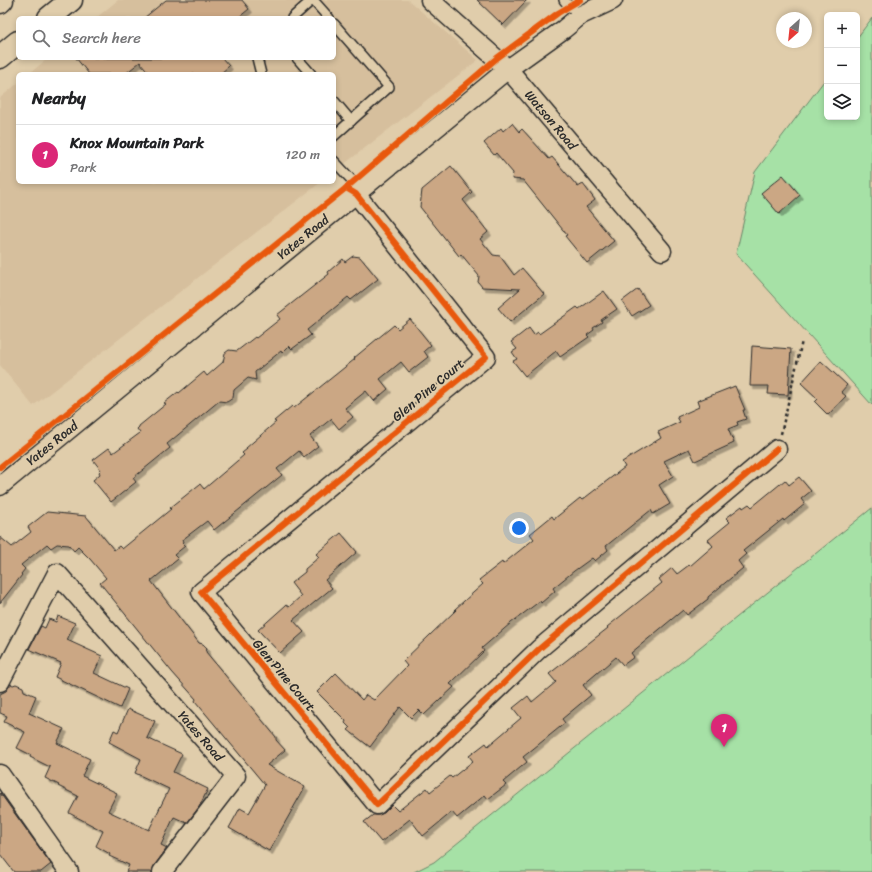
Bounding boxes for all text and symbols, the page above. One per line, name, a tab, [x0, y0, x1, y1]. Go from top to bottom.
north arrow	[776, 12, 812, 48]
map controls	[824, 12, 860, 120]
button: +	[824, 12, 860, 48]
search box	[16, 16, 336, 60]
text: Search here	[62, 25, 141, 51]
icon: search	[30, 27, 52, 49]
button: −	[824, 48, 860, 84]
text: Nearby	[32, 83, 86, 113]
button: layers	[824, 84, 860, 120]
street label: Watson Road	[519, 85, 584, 156]
text: Knox Mountain Park	[70, 130, 204, 156]
text: 1	[42, 143, 48, 166]
text: 120 m	[285, 143, 320, 166]
text: Park	[70, 156, 97, 179]
street label: Yates Road	[272, 208, 335, 265]
street label: Glen Pine Court	[386, 352, 470, 427]
street label: Yates Road	[21, 414, 84, 471]
your location	[509, 518, 529, 538]
street label: Glen Pine Court	[247, 633, 322, 717]
street label: Yates Road	[172, 705, 231, 768]
pin: 1	[711, 714, 737, 747]

